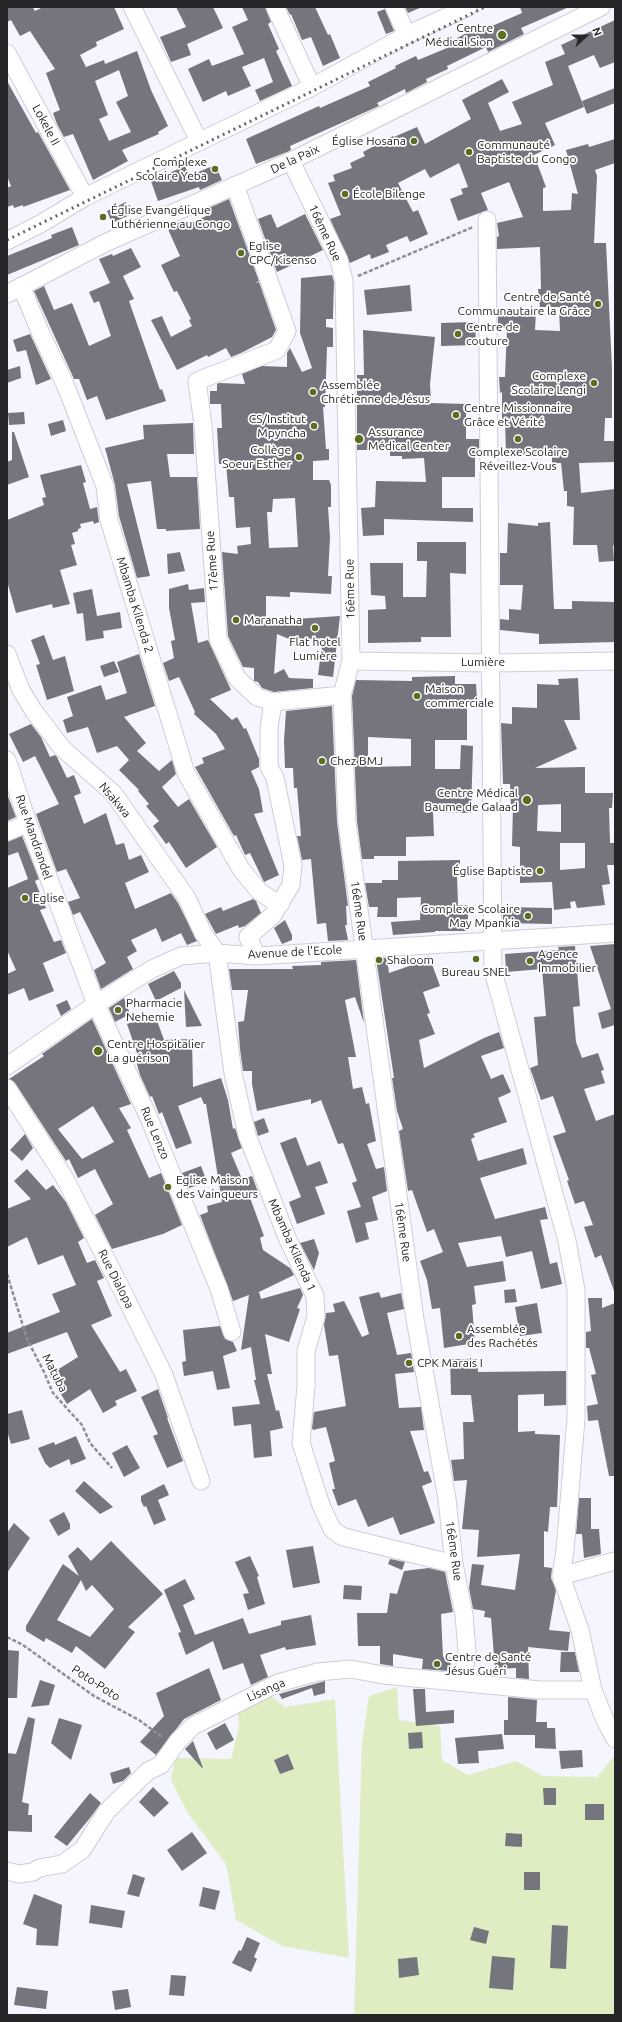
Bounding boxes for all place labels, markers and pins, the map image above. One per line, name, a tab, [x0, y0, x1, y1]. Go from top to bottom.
place label: Centre Médical Sion	[425, 21, 493, 49]
marker: Centre Médical Sion	[496, 29, 508, 41]
place label: Église Hosana	[332, 134, 406, 148]
marker: Église Hosana	[409, 136, 419, 146]
place label: Communauté Baptiste du Congo	[477, 138, 576, 166]
marker: Communauté Baptiste du Congo	[464, 147, 474, 157]
place label: Complexe Scolaire Yeba	[136, 155, 207, 183]
marker: Complexe Scolaire Yeba	[210, 164, 220, 174]
place label: École Bilenge	[353, 187, 425, 201]
marker: École Bilenge	[340, 189, 350, 199]
place label: Église Evangélique Luthérienne au Congo	[111, 203, 230, 231]
marker: Église Evangélique Luthérienne au Congo	[98, 212, 108, 222]
place label: Eglise CPC/Kisenso	[249, 239, 317, 267]
marker: Eglise CPC/Kisenso	[236, 248, 246, 258]
place label: Centre de Santé Communautaire la Grâce	[458, 290, 590, 318]
marker: Centre de Santé Communautaire la Grâce	[593, 299, 603, 309]
place label: Centre de couture	[466, 320, 519, 348]
marker: Centre de couture	[453, 329, 463, 339]
place label: Complexe Scolaire Lengi	[512, 369, 586, 397]
place label: Assemblée Chrétienne de Jésus	[321, 378, 430, 406]
marker: Complexe Scolaire Lengi	[589, 378, 599, 388]
marker: Assemblée Chrétienne de Jésus	[308, 387, 318, 397]
place label: Centre Missionnaire Grâce et Vérité	[464, 401, 571, 429]
marker: Centre Missionnaire Grâce et Vérité	[451, 410, 461, 420]
place label: CS/Institut Mpyncha	[249, 412, 306, 440]
marker: CS/Institut Mpyncha	[309, 421, 319, 431]
place label: Assurance Médical Center	[368, 425, 449, 453]
marker: Assurance Médical Center	[353, 433, 365, 445]
marker: Complexe Scolaire Réveillez-Vous	[513, 434, 523, 444]
place label: Collège Soeur Esther	[222, 443, 291, 471]
place label: Complexe Scolaire Réveillez-Vous	[468, 445, 568, 473]
marker: Collège Soeur Esther	[294, 452, 304, 462]
place label: Maranatha	[244, 613, 302, 627]
marker: Maranatha	[231, 615, 241, 625]
marker: Flat hotel Lumière	[310, 623, 320, 633]
place label: Flat hotel Lumière	[289, 635, 341, 663]
place label: Maison commerciale	[425, 682, 494, 710]
marker: Maison commerciale	[412, 691, 422, 701]
place label: Chez BMJ	[330, 754, 383, 768]
marker: Chez BMJ	[317, 756, 327, 766]
place label: Centre Médical Baume de Galaad	[425, 786, 518, 814]
marker: Centre Médical Baume de Galaad	[521, 794, 533, 806]
place label: Église Baptiste	[453, 864, 532, 878]
marker: Église Baptiste	[535, 866, 545, 876]
place label: Eglise	[33, 891, 64, 905]
marker: Eglise	[20, 893, 30, 903]
place label: Complexe Scolaire May Mpankia	[421, 902, 520, 930]
marker: Complexe Scolaire May Mpankia	[523, 911, 533, 921]
place label: Agence Immobilier	[538, 947, 596, 975]
place label: Shaloom	[387, 953, 434, 967]
marker: Bureau SNEL	[471, 954, 481, 964]
marker: Shaloom	[374, 955, 384, 965]
marker: Agence Immobilier	[525, 956, 535, 966]
place label: Bureau SNEL	[441, 965, 511, 979]
place label: Pharmacie Nehemie	[126, 996, 182, 1024]
marker: Pharmacie Nehemie	[113, 1005, 123, 1015]
place label: Centre Hospitalier La guérison	[107, 1037, 205, 1065]
marker: Centre Hospitalier La guérison	[92, 1045, 104, 1057]
place label: Eglise Maison des Vainqueurs	[176, 1173, 258, 1201]
marker: Eglise Maison des Vainqueurs	[163, 1182, 173, 1192]
place label: Assemblée des Rachétés	[467, 1322, 538, 1350]
marker: Assemblée des Rachétés	[454, 1331, 464, 1341]
place label: CPK Marais I	[417, 1356, 483, 1370]
marker: CPK Marais I	[404, 1358, 414, 1368]
place label: Centre de Santé Jésus Guéri	[445, 1650, 531, 1678]
marker: Centre de Santé Jésus Guéri	[432, 1659, 442, 1669]

